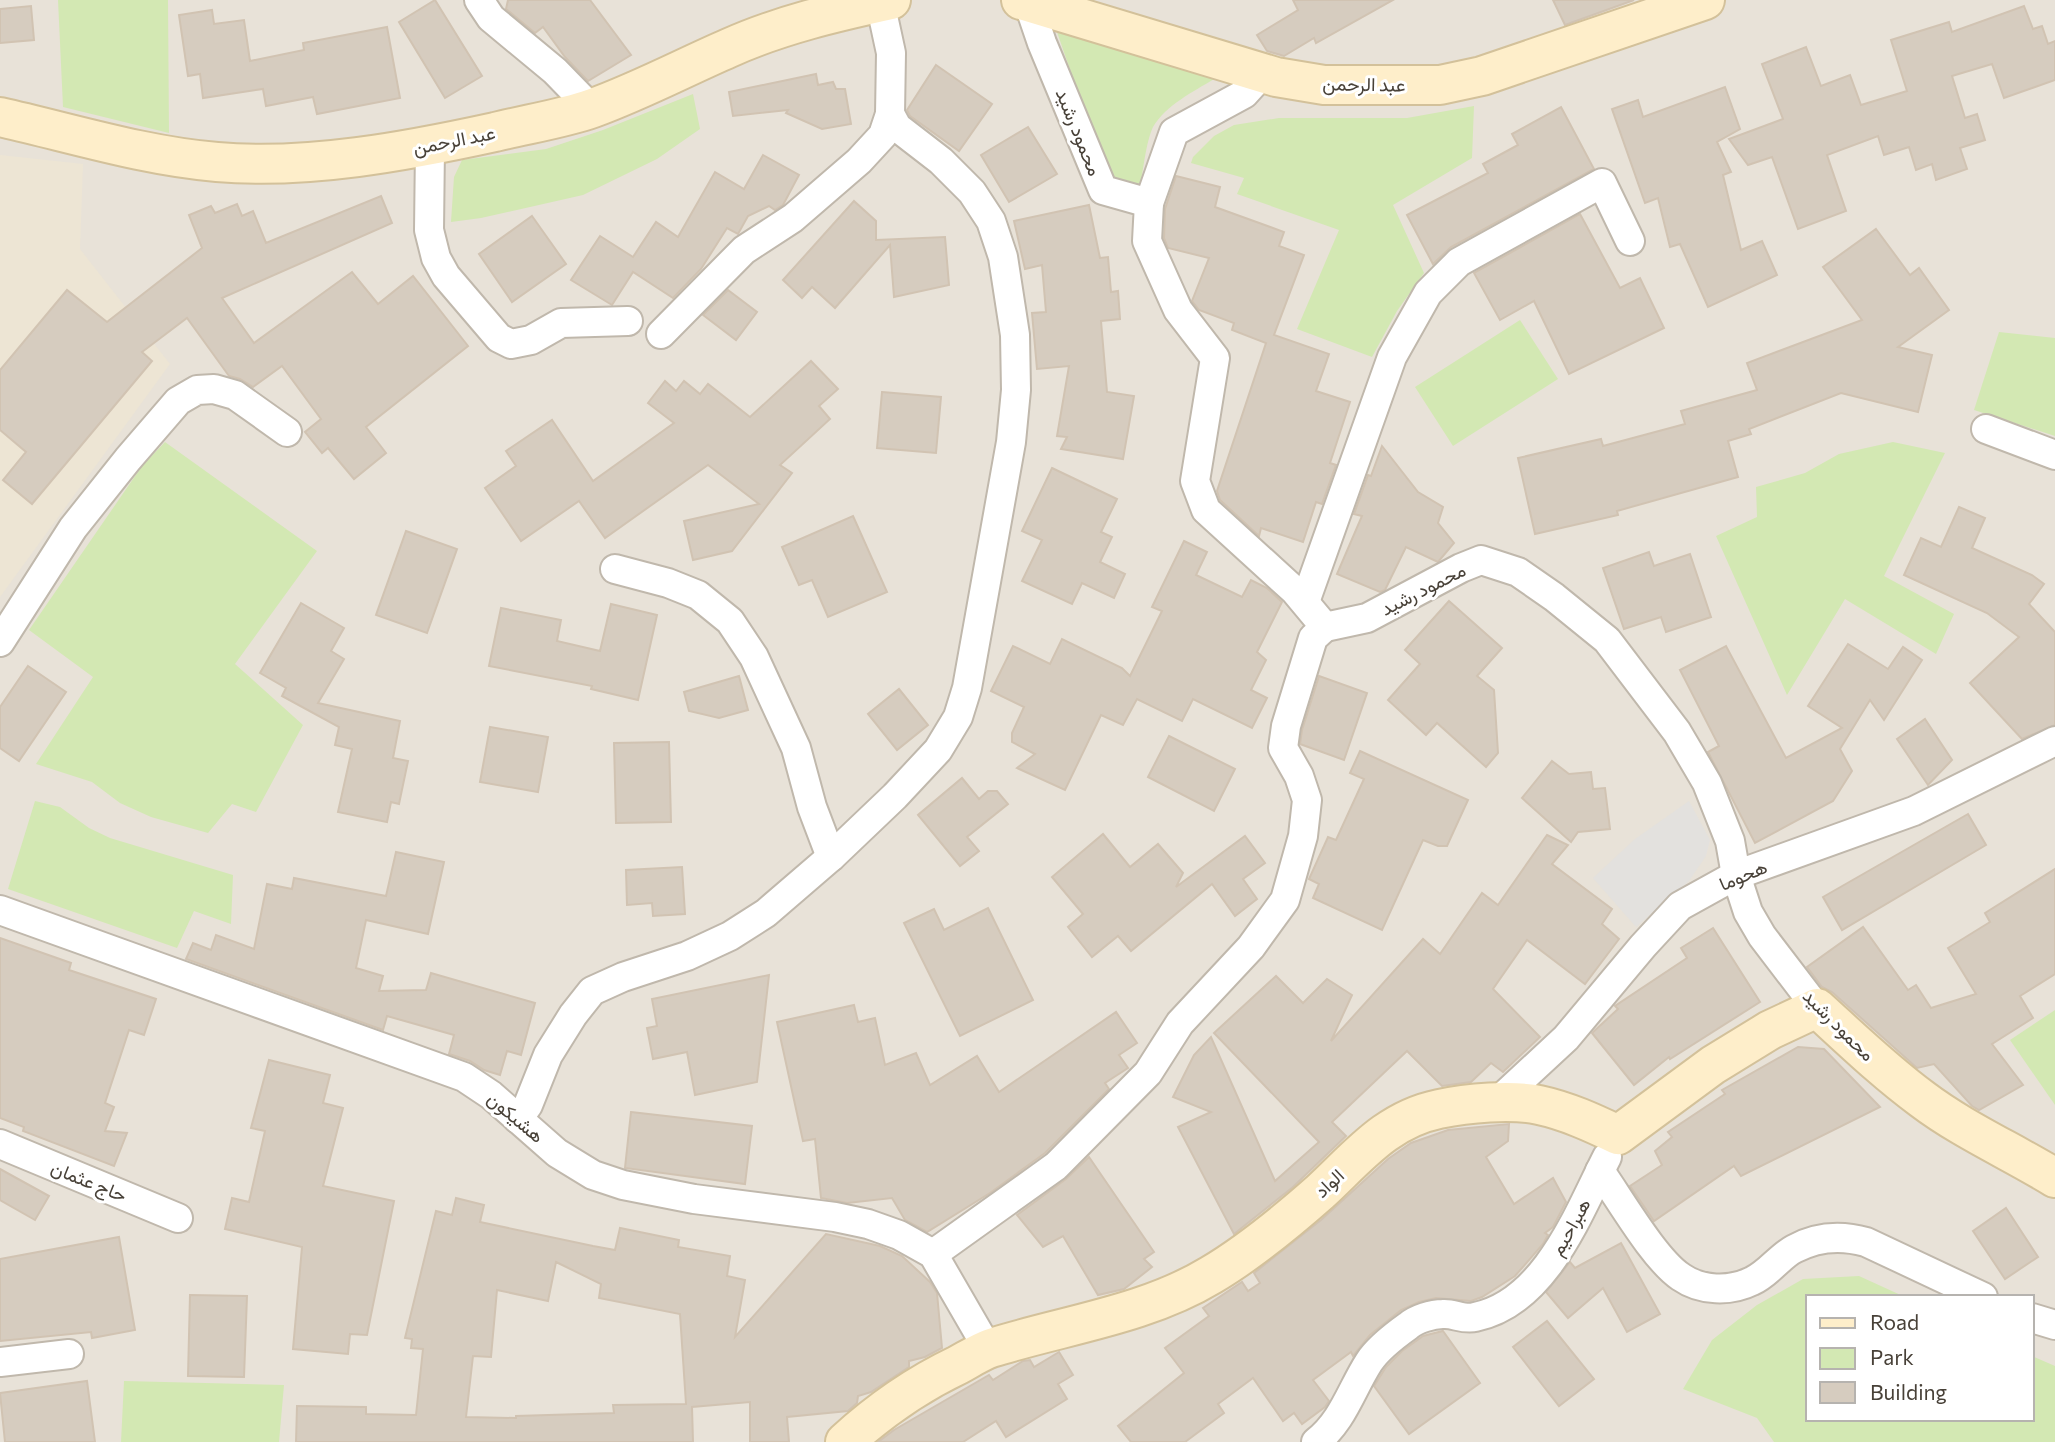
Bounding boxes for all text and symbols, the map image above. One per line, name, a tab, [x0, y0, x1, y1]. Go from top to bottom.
street label: عبد الرحمن	[1322, 71, 1406, 97]
street label: محمود رشيد	[1051, 85, 1107, 179]
street label: عبد الرحمن	[411, 120, 497, 160]
street label: محمود رشيد	[1376, 557, 1470, 621]
street label: هحوما	[1715, 854, 1771, 896]
street label: محمود رشيد	[1798, 984, 1880, 1066]
street label: هشيكون	[483, 1086, 549, 1148]
street label: حاج عثمان	[47, 1155, 130, 1208]
street label: الواد	[1309, 1163, 1349, 1203]
street label: هبراحيم	[1544, 1194, 1596, 1260]
legend	[1806, 1295, 2034, 1421]
text: Road	[1870, 1309, 1919, 1334]
text: Park	[1870, 1344, 1914, 1369]
text: Building	[1870, 1379, 1947, 1404]

